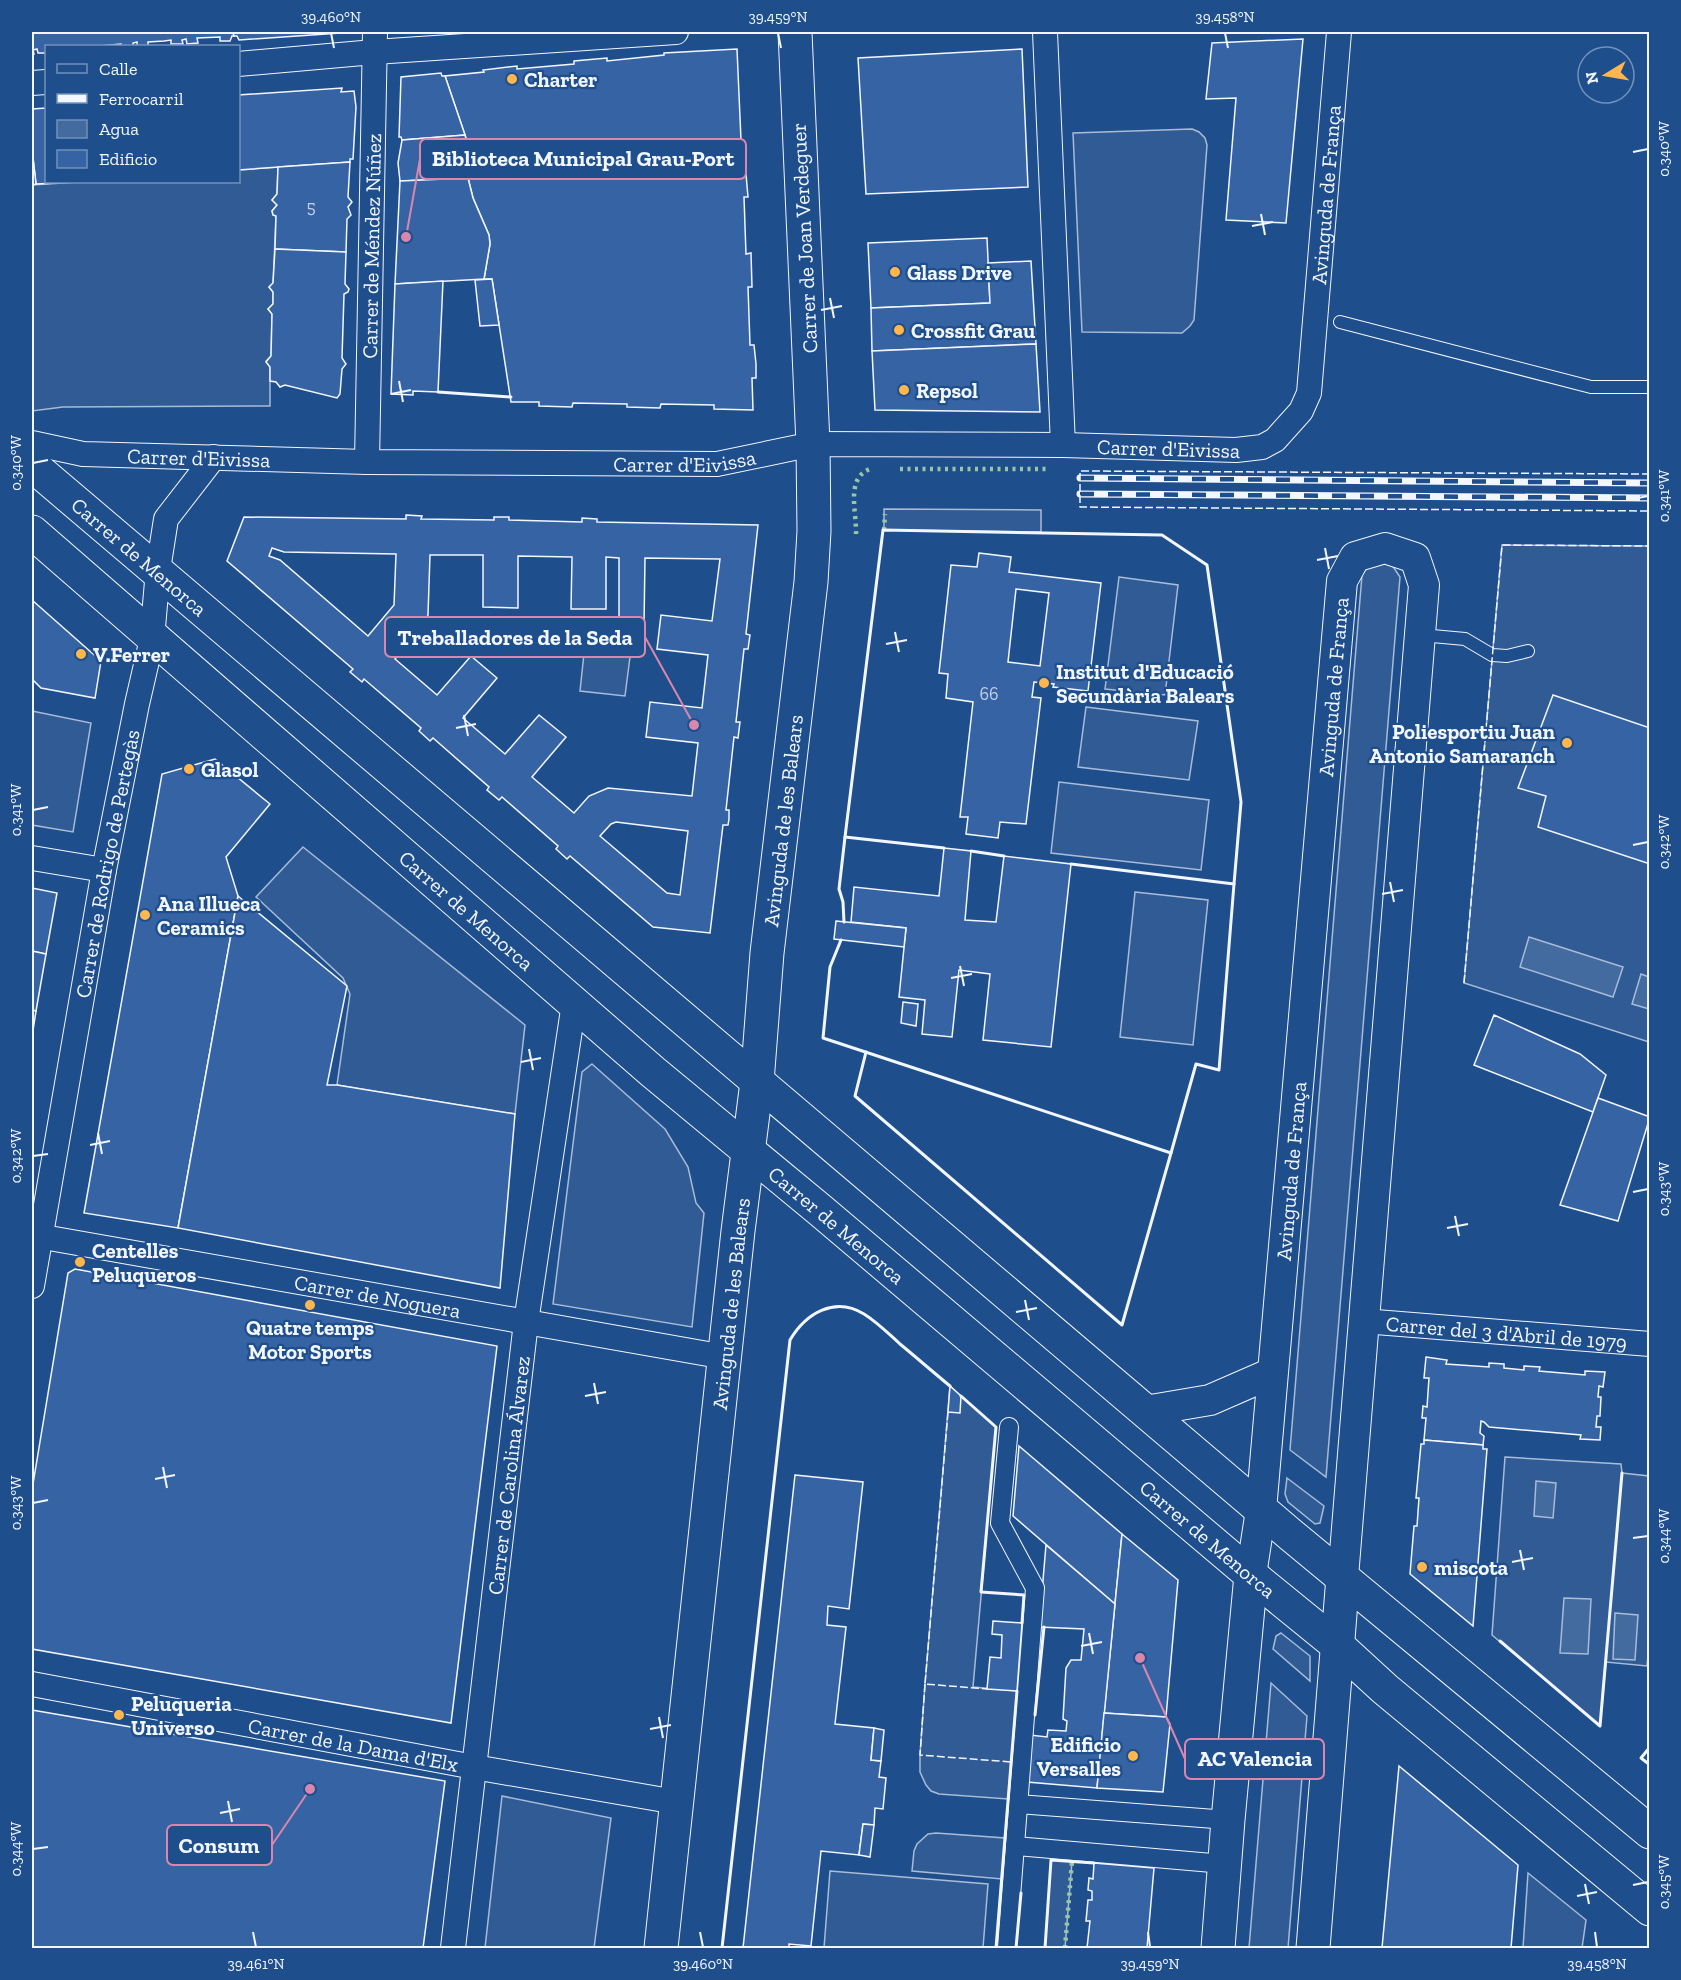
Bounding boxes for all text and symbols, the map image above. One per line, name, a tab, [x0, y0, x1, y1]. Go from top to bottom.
text: 39.460°N	[301, 8, 361, 26]
text: 39.459°N	[748, 8, 808, 26]
text: 39.458°N	[1195, 8, 1255, 26]
legend	[45, 45, 240, 183]
north arrow	[1576, 45, 1636, 105]
text: Calle	[99, 58, 137, 80]
place label: Charter	[524, 67, 597, 92]
text: N	[1581, 70, 1602, 86]
marker: Charter	[505, 72, 519, 86]
text: Ferrocarril	[99, 88, 184, 110]
street label: Avinguda de França	[1306, 104, 1345, 285]
text: Agua	[99, 118, 139, 140]
text: 0.340°W	[1655, 121, 1673, 177]
street label: Carrer de Joan Verdeguer	[785, 122, 823, 354]
street label: Carrer de Méndez Núñez	[356, 133, 386, 359]
callout: Biblioteca Municipal Grau-Port	[420, 139, 746, 179]
text: Biblioteca Municipal Grau-Port	[432, 145, 734, 172]
text: Edificio	[99, 148, 157, 170]
house number: 5	[306, 196, 316, 218]
place label: Glass Drive	[907, 260, 1012, 285]
marker: Glass Drive	[888, 265, 902, 279]
place label: Crossfit Grau	[911, 318, 1035, 343]
marker: Crossfit Grau	[892, 323, 906, 337]
place label: Repsol	[916, 378, 978, 403]
marker: Repsol	[897, 383, 911, 397]
street label: Carrer d'Eivissa	[1097, 433, 1240, 463]
text: 0.340°W	[7, 435, 25, 491]
street label: Carrer d'Eivissa	[127, 443, 271, 472]
street label: Carrer d'Eivissa	[613, 444, 758, 477]
text: 0.341°W	[1655, 470, 1673, 522]
street label: Carrer de Menorca	[67, 492, 212, 621]
street label: Avinguda de França	[1313, 596, 1353, 778]
callout: Treballadores de la Seda	[385, 617, 645, 657]
text: Treballadores de la Seda	[397, 624, 633, 651]
place label: V.Ferrer	[93, 642, 170, 667]
marker: V.Ferrer	[74, 647, 88, 661]
place label: Institut d'Educació Secundària Balears	[1056, 659, 1235, 708]
marker: Institut d'Educació Secundària Balears	[1037, 676, 1051, 690]
house number: 66	[979, 683, 999, 705]
street label: Avinguda de les Balears	[758, 713, 808, 928]
place label: Poliesportiu Juan Antonio Samaranch	[1369, 719, 1556, 768]
street label: Carrer de Rodrigo de Pertegàs	[70, 727, 144, 1000]
marker: Poliesportiu Juan Antonio Samaranch	[1560, 736, 1574, 750]
place label: Glasol	[201, 757, 259, 782]
marker: Glasol	[182, 762, 196, 776]
text: 0.341°W	[7, 784, 25, 836]
text: 0.342°W	[1655, 815, 1673, 869]
street label: Carrer de Menorca	[394, 845, 539, 975]
place label: Ana Illueca Ceramics	[157, 891, 261, 940]
marker: Ana Illueca Ceramics	[138, 908, 152, 922]
street label: Avinguda de França	[1270, 1080, 1311, 1262]
text: 0.342°W	[7, 1129, 25, 1183]
street label: Carrer de Menorca	[764, 1160, 910, 1289]
text: 0.343°W	[1655, 1162, 1673, 1216]
street label: Avinguda de les Balears	[706, 1196, 755, 1411]
place label: Centelles Peluqueros	[92, 1238, 197, 1287]
marker: Centelles Peluqueros	[73, 1255, 87, 1269]
street label: Carrer de Noguera	[292, 1269, 463, 1323]
marker: Quatre temps Motor Sports	[303, 1298, 317, 1312]
street label: Carrer del 3 d'Abril de 1979	[1385, 1310, 1628, 1355]
place label: Quatre temps Motor Sports	[246, 1315, 374, 1364]
street label: Carrer de Carolina Álvarez	[482, 1354, 534, 1596]
street label: Carrer de Menorca	[1135, 1474, 1281, 1603]
text: 0.343°W	[7, 1476, 25, 1530]
text: 0.344°W	[1655, 1509, 1673, 1563]
place label: miscota	[1434, 1555, 1509, 1580]
marker: miscota	[1415, 1560, 1429, 1574]
place label: Peluqueria Universo	[131, 1691, 232, 1740]
marker: Peluqueria Universo	[112, 1708, 126, 1722]
street label: Carrer de la Dama d'Elx	[246, 1712, 461, 1776]
place label: Edificio Versalles	[1037, 1732, 1121, 1781]
callout: AC Valencia	[1185, 1739, 1324, 1779]
text: AC Valencia	[1198, 1745, 1312, 1772]
marker: Edificio Versalles	[1126, 1749, 1140, 1763]
text: 0.344°W	[7, 1822, 25, 1876]
callout: Consum	[167, 1825, 272, 1865]
text: Consum	[179, 1832, 260, 1859]
text: 0.345°W	[1655, 1855, 1673, 1909]
text: 39.461°N	[228, 1955, 285, 1973]
text: 39.460°N	[673, 1955, 733, 1973]
text: 39.459°N	[1120, 1955, 1180, 1973]
text: 39.458°N	[1567, 1955, 1627, 1973]

